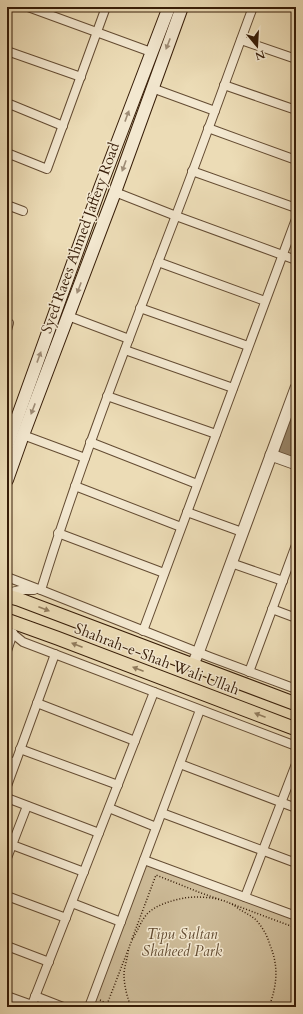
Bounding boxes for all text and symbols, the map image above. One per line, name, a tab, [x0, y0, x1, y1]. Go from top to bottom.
north arrow	[237, 26, 277, 66]
one-way arrow	[165, 38, 171, 50]
text: N	[253, 46, 267, 64]
one-way arrow	[124, 110, 130, 122]
street label: Syed Raees Ahmed Jaffery Road	[36, 140, 124, 336]
one-way arrow	[121, 160, 127, 172]
one-way arrow	[75, 282, 81, 294]
one-way arrow	[37, 350, 43, 362]
one-way arrow	[29, 404, 35, 416]
one-way arrow	[38, 607, 50, 613]
street label: Shahrah-e-Shah Wali Ullah	[72, 618, 243, 700]
one-way arrow	[71, 642, 83, 648]
one-way arrow	[132, 665, 144, 671]
one-way arrow	[253, 712, 265, 718]
park label: Tipu Sultan Shaheed Park	[142, 924, 223, 961]

